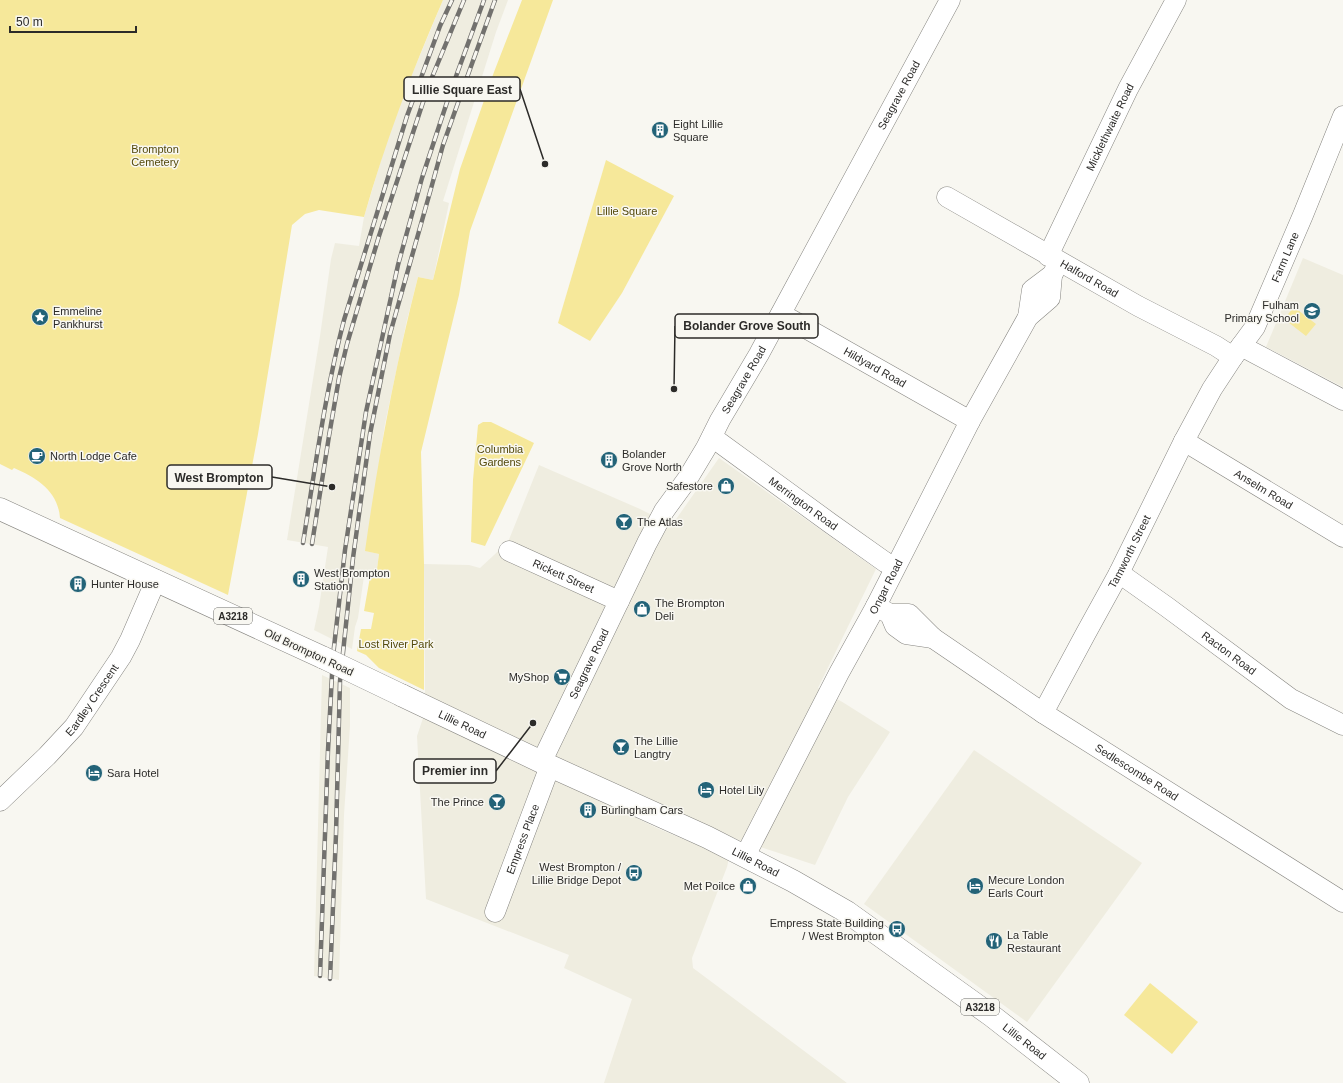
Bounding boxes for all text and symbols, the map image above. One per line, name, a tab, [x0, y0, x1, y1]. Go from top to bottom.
scale bar	[10, 8, 136, 34]
text: 50 m	[16, 15, 43, 29]
street label: Seagrave Road	[875, 59, 922, 132]
callout: Lillie Square East	[404, 77, 520, 101]
street label: Micklethwaite Road	[1084, 81, 1136, 173]
text: Lillie Square East	[412, 83, 512, 97]
place label: Eight Lillie Square	[673, 118, 723, 143]
building icon: Eight Lillie Square	[650, 120, 670, 140]
park label: Brompton Cemetery	[131, 143, 179, 168]
park label: Lillie Square	[597, 205, 657, 217]
street label: Farm Lane	[1269, 230, 1301, 284]
street label: Halford Road	[1058, 257, 1121, 300]
place label: Fulham Primary School	[1224, 299, 1299, 324]
school or university icon: Fulham Primary School	[1302, 301, 1322, 321]
place label: Emmeline Pankhurst	[53, 305, 103, 330]
place icon: Emmeline Pankhurst	[30, 307, 50, 327]
callout: Bolander Grove South	[675, 314, 818, 338]
text: Bolander Grove South	[683, 319, 811, 333]
street label: Seagrave Road	[719, 344, 768, 416]
street label: Hildyard Road	[842, 345, 908, 390]
park label: Columbia Gardens	[477, 443, 524, 468]
cafe icon: North Lodge Cafe	[27, 446, 47, 466]
place label: Bolander Grove North	[622, 448, 682, 473]
place label: North Lodge Cafe	[50, 450, 137, 462]
building icon: Bolander Grove North	[599, 450, 619, 470]
callout: West Brompton	[167, 465, 272, 489]
street label: Anselm Road	[1232, 467, 1295, 511]
text: West Brompton	[174, 471, 264, 485]
street label: Merrington Road	[767, 475, 840, 533]
shop icon: Safestore	[716, 476, 736, 496]
place label: Safestore	[666, 480, 713, 492]
bar icon: The Atlas	[614, 512, 634, 532]
street label: Tamworth Street	[1106, 513, 1153, 590]
place label: The Atlas	[637, 516, 683, 528]
street label: Rickett Street	[531, 557, 596, 595]
street label: Ongar Road	[867, 557, 905, 616]
place label: West Brompton Station	[314, 567, 390, 592]
building icon: West Brompton Station	[291, 569, 311, 589]
building icon: Hunter House	[68, 574, 88, 594]
place label: Hunter House	[91, 578, 159, 590]
place label: The Brompton Deli	[655, 597, 725, 622]
shop icon: The Brompton Deli	[632, 599, 652, 619]
road number: A3218	[214, 608, 252, 624]
street label: Old Brompton Road	[262, 626, 356, 678]
street label: Seagrave Road	[567, 627, 611, 701]
street label: Racton Road	[1200, 629, 1258, 677]
park label: Lost River Park	[358, 638, 434, 650]
street label: Eardley Crescent	[63, 662, 121, 738]
supermarket icon: MyShop	[552, 667, 572, 687]
place label: MyShop	[509, 671, 549, 683]
street label: Lillie Road	[437, 708, 488, 741]
place label: The Lillie Langtry	[634, 735, 678, 760]
bar icon: The Lillie Langtry	[611, 737, 631, 757]
street label: Sedlescombe Road	[1093, 741, 1181, 803]
callout: Premier inn	[414, 759, 496, 783]
hotel icon: Sara Hotel	[84, 763, 104, 783]
text: Premier inn	[422, 764, 488, 778]
place label: Sara Hotel	[107, 767, 159, 779]
hotel icon: Hotel Lily	[696, 780, 716, 800]
place label: Hotel Lily	[719, 784, 765, 796]
bar icon: The Prince	[487, 792, 507, 812]
place label: The Prince	[431, 796, 484, 808]
building icon: Burlingham Cars	[578, 800, 598, 820]
street label: Empress Place	[504, 802, 541, 876]
place label: Burlingham Cars	[601, 804, 683, 816]
street label: Lillie Road	[730, 845, 781, 879]
place label: West Brompton / Lillie Bridge Depot	[532, 861, 622, 886]
bus stop icon: West Brompton / Lillie Bridge Depot	[624, 863, 644, 883]
place label: Mecure London Earls Court	[988, 874, 1064, 899]
shop icon: Met Poilce	[738, 876, 758, 896]
hotel icon: Mecure London Earls Court	[965, 876, 985, 896]
place label: Met Poilce	[684, 880, 735, 892]
place label: Empress State Building / West Brompton	[770, 917, 884, 942]
bus stop icon: Empress State Building / West Brompton	[887, 919, 907, 939]
place label: La Table Restaurant	[1007, 929, 1061, 954]
restaurant icon: La Table Restaurant	[984, 931, 1004, 951]
road number: A3218	[961, 999, 999, 1015]
street label: Lillie Road	[1001, 1021, 1049, 1062]

